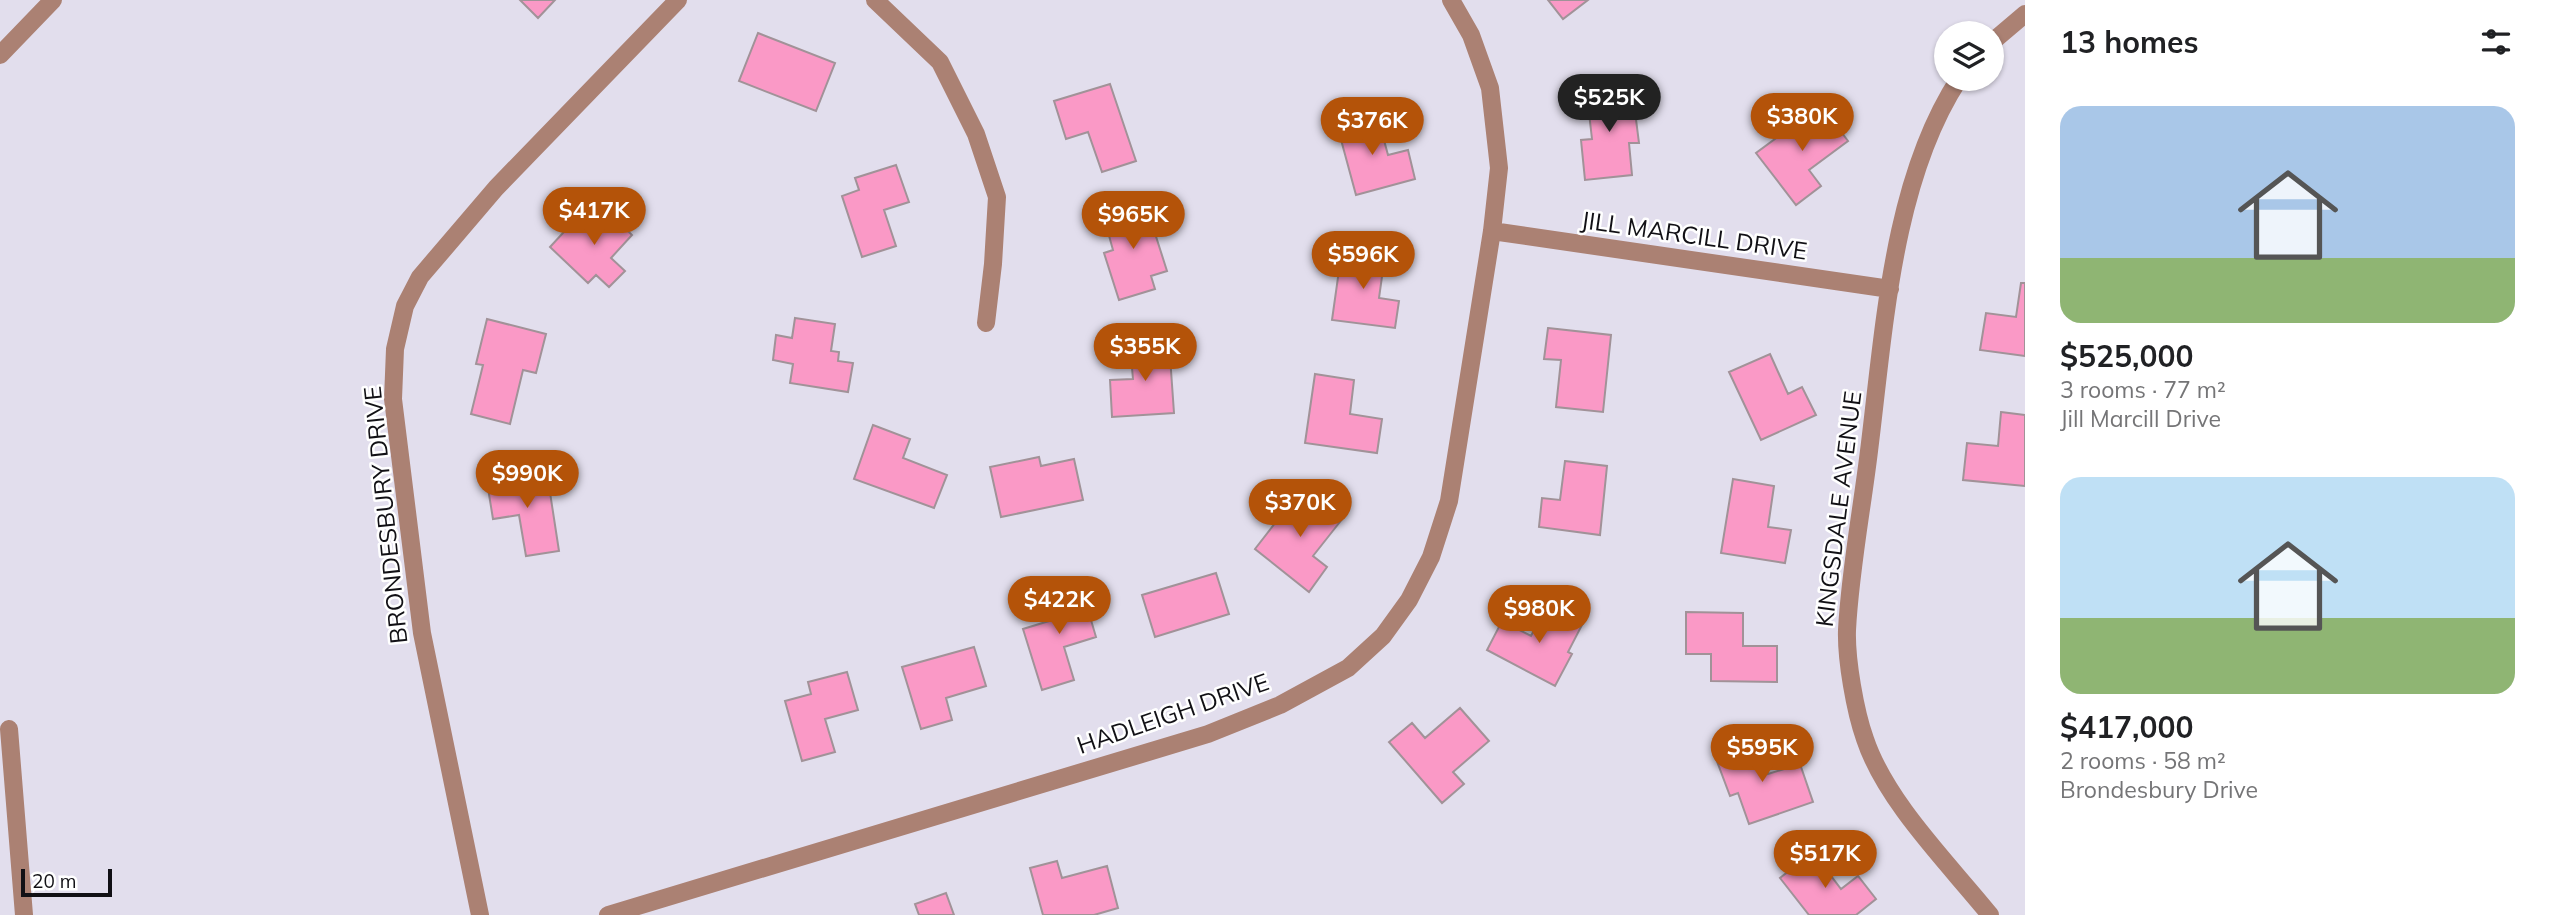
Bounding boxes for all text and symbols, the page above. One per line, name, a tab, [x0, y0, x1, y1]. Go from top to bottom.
map controls	[1934, 21, 2004, 91]
button: layers	[1934, 21, 2004, 91]
text: 13 homes	[2060, 23, 2199, 61]
icon: filters	[2477, 23, 2515, 61]
pin: $525K	[1560, 74, 1658, 134]
text: $525K	[1574, 82, 1644, 111]
pin: $380K	[1753, 94, 1851, 153]
pin: $376K	[1323, 97, 1421, 157]
text: $380K	[1767, 101, 1837, 130]
text: $376K	[1337, 105, 1407, 134]
icon: home	[2225, 152, 2351, 278]
pin: $417K	[545, 188, 643, 247]
pin: $965K	[1084, 191, 1182, 251]
text: $417K	[559, 195, 629, 224]
text: $965K	[1098, 199, 1168, 228]
street label: JILL MARCILL DRIVE	[1579, 204, 1809, 266]
pin: $596K	[1314, 232, 1412, 291]
text: $596K	[1328, 239, 1398, 268]
pin: $355K	[1096, 324, 1194, 383]
text: $355K	[1110, 331, 1180, 360]
text: $525,000	[2060, 337, 2193, 375]
text: 3 rooms · 77 m²	[2060, 375, 2226, 404]
street label: BRONDESBURY DRIVE	[357, 385, 413, 645]
street label: KINGSDALE AVENUE	[1809, 389, 1867, 628]
text: Jill Marcill Drive	[2060, 404, 2221, 433]
pin: $990K	[478, 450, 576, 510]
text: $990K	[492, 458, 562, 487]
pin: $370K	[1251, 480, 1349, 539]
text: $370K	[1265, 487, 1335, 516]
icon: home	[2225, 523, 2351, 649]
pin: $422K	[1010, 576, 1108, 636]
text: $422K	[1024, 584, 1094, 613]
pin: $980K	[1490, 586, 1588, 645]
text: $980K	[1504, 593, 1574, 622]
street label: HADLEIGH DRIVE	[1073, 666, 1273, 760]
text: $417,000	[2060, 708, 2193, 746]
pin: $595K	[1713, 724, 1811, 784]
text: $595K	[1727, 732, 1797, 761]
text: 2 rooms · 58 m²	[2060, 746, 2226, 775]
text: Brondesbury Drive	[2060, 775, 2258, 804]
pin: $517K	[1776, 830, 1874, 890]
text: $517K	[1790, 838, 1860, 867]
scale bar	[21, 866, 112, 898]
text: 20 m	[32, 869, 76, 893]

